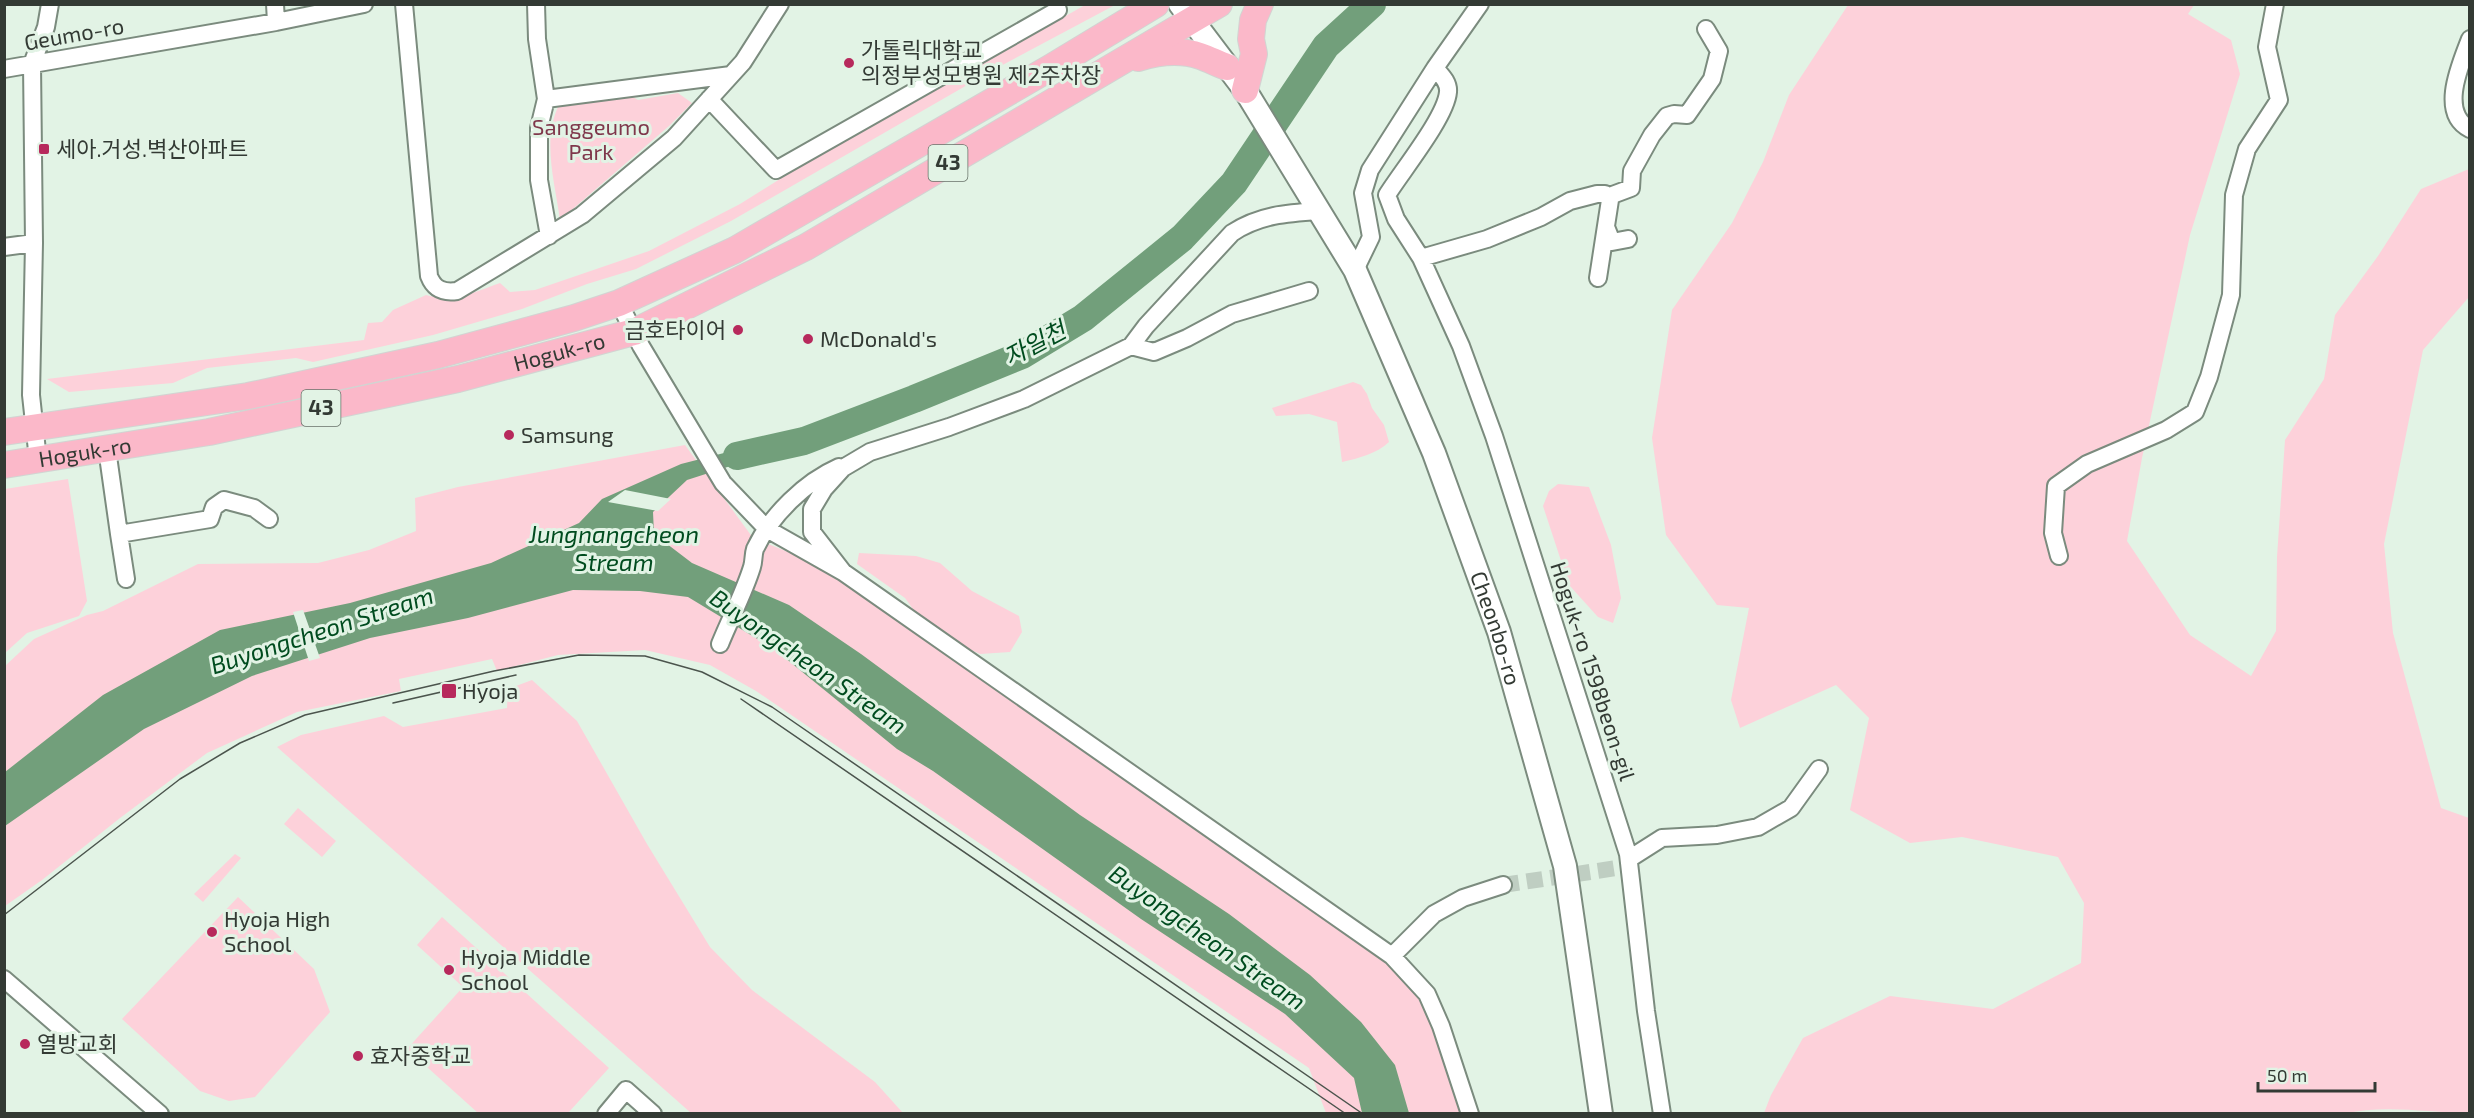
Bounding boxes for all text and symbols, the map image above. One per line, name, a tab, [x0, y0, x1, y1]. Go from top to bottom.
street label: Geumo-ro	[22, 11, 126, 55]
place label: 가톨릭대학교 의정부성모병원 제2주차장	[861, 36, 1101, 87]
marker: 가톨릭대학교 의정부성모병원 제2주차장	[842, 56, 856, 70]
park label: Sanggeumo Park	[532, 113, 650, 164]
place label: 세아.거성.벽산아파트	[56, 135, 248, 161]
marker: 세아.거성.벽산아파트	[37, 142, 51, 156]
road number: 43	[928, 145, 968, 181]
water label: 자일천	[998, 313, 1073, 371]
place label: 금호타이어	[625, 316, 726, 342]
marker: 금호타이어	[731, 323, 745, 337]
place label: McDonald's	[820, 325, 937, 351]
street label: Hoguk-ro	[510, 326, 608, 376]
marker: McDonald's	[801, 332, 815, 346]
road number: 43	[302, 390, 340, 426]
place label: Samsung	[521, 421, 613, 447]
marker: Samsung	[502, 428, 516, 442]
street label: Hoguk-ro	[37, 431, 133, 471]
water label: Jungnangcheon Stream	[528, 519, 699, 576]
street label: Hoguk-ro 1598beon-gil	[1546, 558, 1642, 784]
street label: Cheonbo-ro	[1466, 567, 1527, 688]
water label: Buyongcheon Stream	[206, 580, 437, 679]
water label: Buyongcheon Stream	[705, 582, 913, 739]
place label: Hyoja	[462, 677, 518, 704]
marker: Hyoja	[440, 682, 458, 700]
water label: Buyongcheon Stream	[1104, 858, 1312, 1015]
place label: Hyoja High School	[224, 905, 330, 956]
marker: Hyoja High School	[205, 925, 219, 939]
place label: Hyoja Middle School	[461, 943, 591, 994]
marker: Hyoja Middle School	[442, 963, 456, 977]
place label: 열방교회	[37, 1030, 118, 1056]
marker: 열방교회	[18, 1037, 32, 1051]
place label: 효자중학교	[370, 1042, 471, 1068]
marker: 효자중학교	[351, 1049, 365, 1063]
scale bar	[2258, 1055, 2375, 1093]
text: 50 m	[2267, 1064, 2307, 1086]

